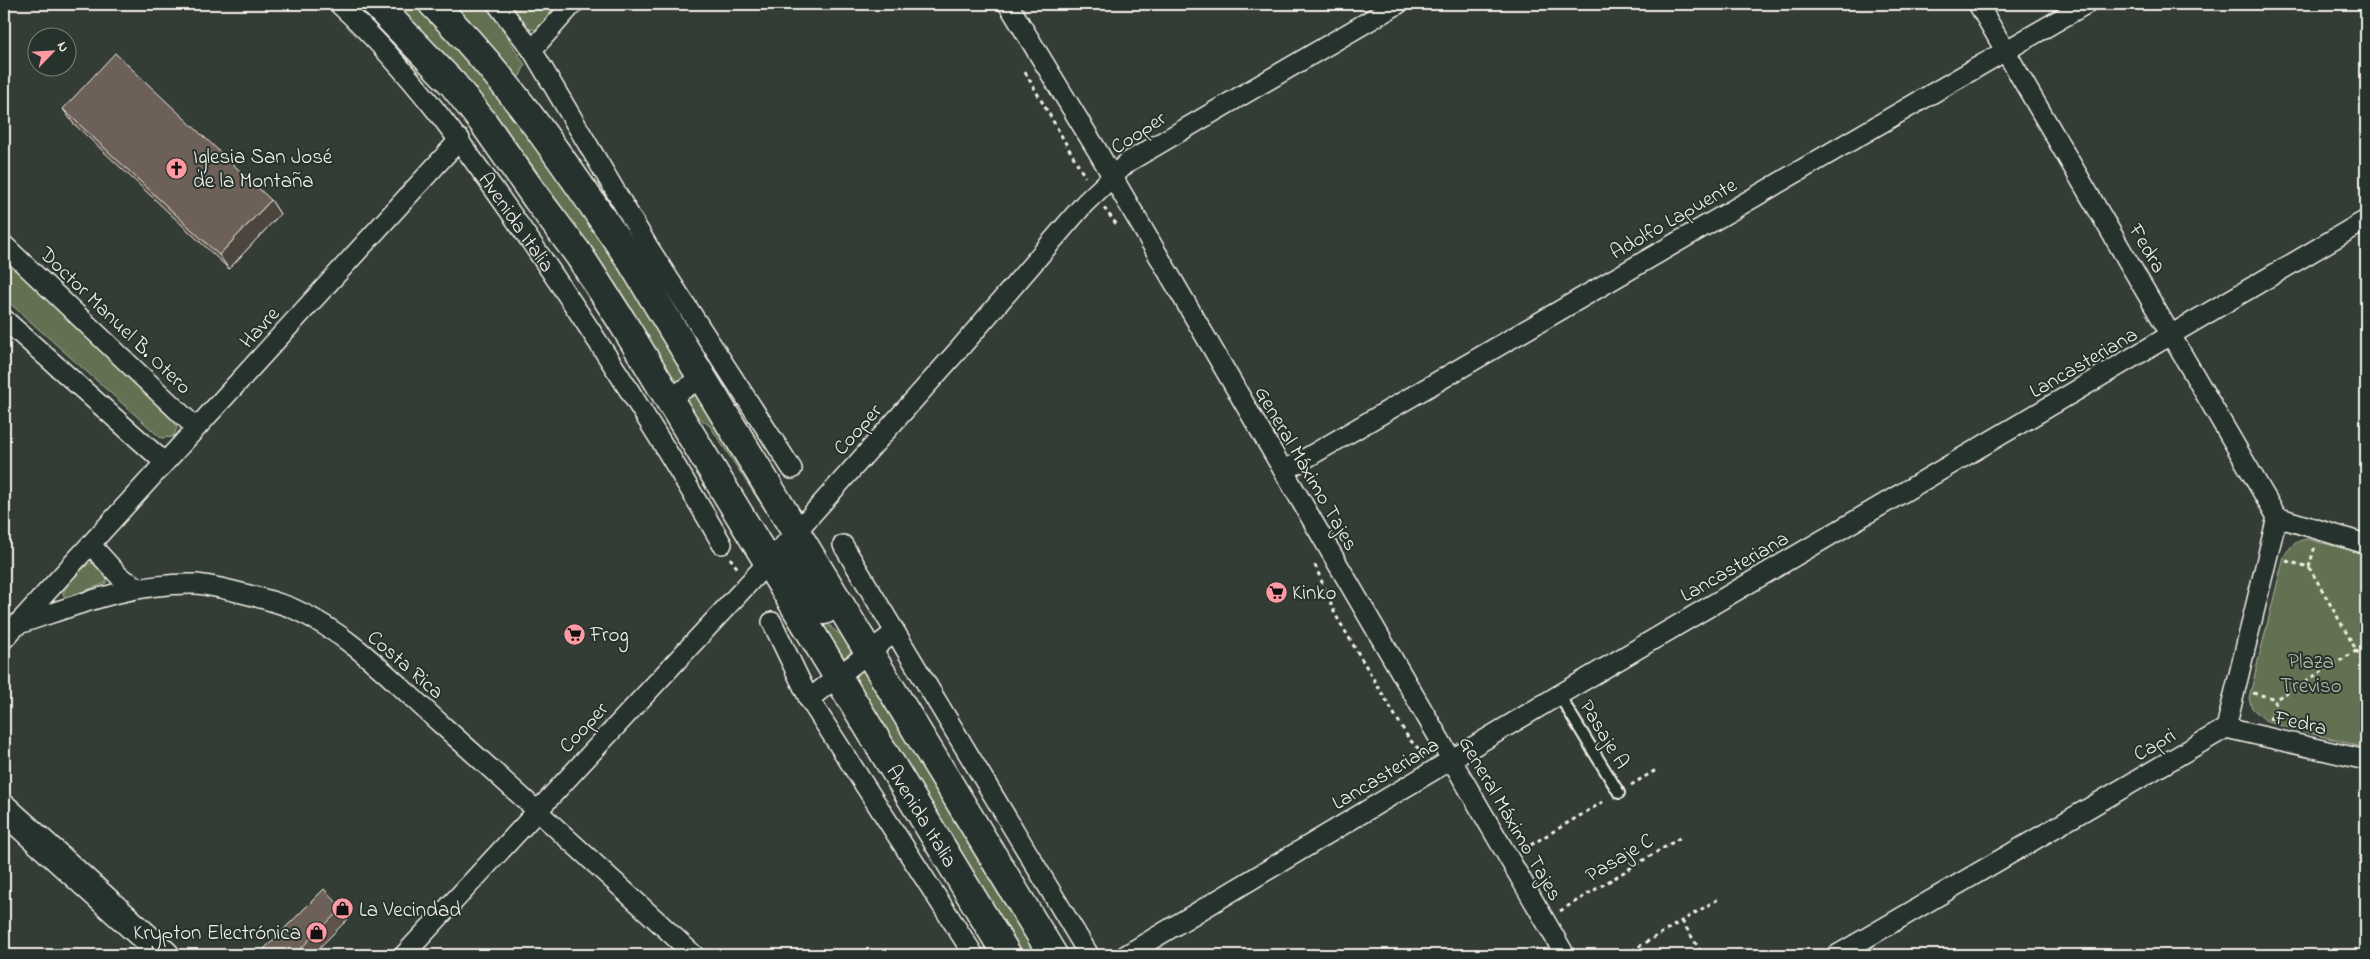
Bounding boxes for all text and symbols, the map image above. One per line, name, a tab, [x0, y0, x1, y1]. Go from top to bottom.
north arrow	[28, 28, 78, 78]
text: N	[51, 38, 74, 56]
street label: Cooper	[1105, 104, 1173, 163]
place label: Iglesia San José de la Montaña	[193, 143, 333, 197]
church icon: Iglesia San José de la Montaña	[165, 156, 189, 180]
street label: Avenida Italia	[470, 167, 561, 279]
street label: Adolfo Lapuente	[1605, 171, 1743, 268]
street label: Fedra	[2120, 218, 2172, 279]
street label: Doctor Manuel B. Otero	[31, 240, 197, 402]
street label: Havre	[233, 300, 288, 356]
street label: Lancasteriana	[2024, 321, 2144, 407]
street label: General Máximo Tajes	[1246, 381, 1365, 557]
street label: Cooper	[827, 397, 890, 463]
street label: Lancasteriana	[1675, 525, 1795, 611]
place label: Kinko	[1292, 579, 1337, 609]
supermarket icon: Kinko	[1264, 580, 1288, 604]
place label: Frog	[589, 621, 629, 653]
supermarket icon: Frog	[562, 622, 586, 646]
street label: Costa Rica	[360, 624, 450, 707]
park label: Plaza Treviso	[2280, 648, 2342, 702]
street label: Pasaje A	[1571, 695, 1636, 775]
street label: Cooper	[553, 696, 616, 761]
street label: Fedra	[2271, 703, 2330, 744]
street label: Capri	[2128, 722, 2182, 770]
street label: Lancasteriana	[1327, 731, 1445, 819]
street label: General Máximo Tajes	[1450, 731, 1569, 907]
street label: Avenida Italia	[878, 760, 963, 874]
street label: Pasaje C	[1580, 827, 1660, 891]
place label: La Vecindad	[359, 896, 461, 926]
shop icon: La Vecindad	[331, 897, 355, 921]
place label: Krypton Electrónica	[133, 919, 301, 951]
shop icon: Krypton Electrónica	[305, 920, 329, 944]

